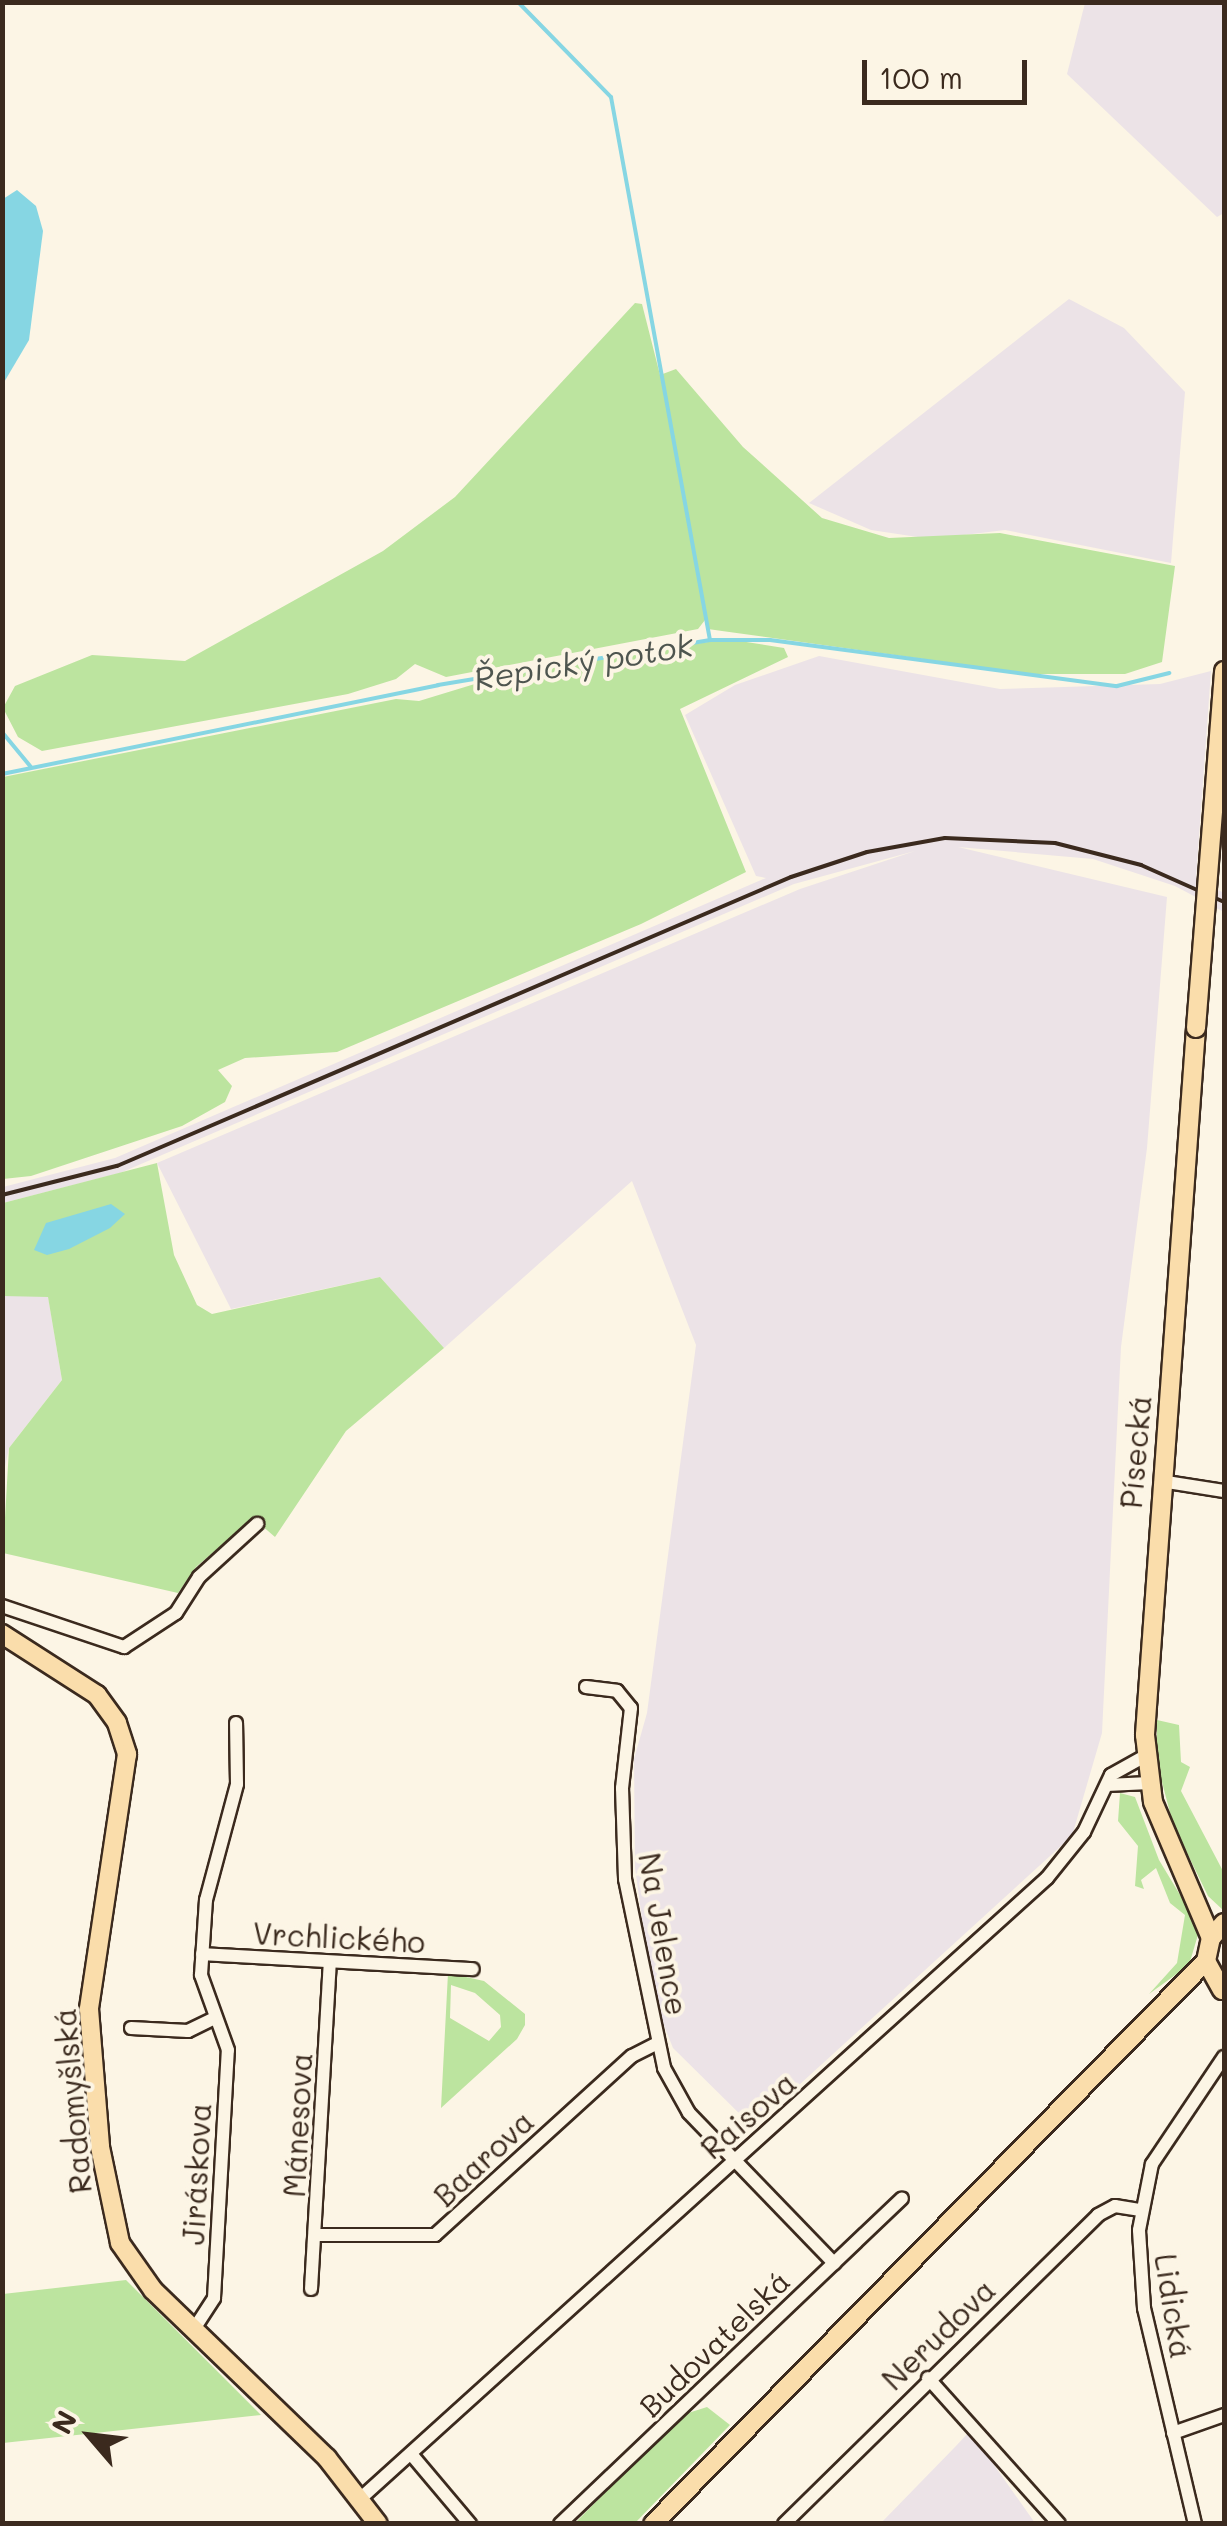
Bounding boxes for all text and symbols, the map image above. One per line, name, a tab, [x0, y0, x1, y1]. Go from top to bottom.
scale bar	[867, 40, 1032, 102]
text: 100 m	[879, 57, 963, 97]
water label: Řepický potok	[471, 625, 695, 697]
street label: Písecká	[1112, 1394, 1158, 1510]
street label: Na Jelence	[632, 1850, 696, 2018]
street label: Vrchlického	[252, 1915, 426, 1959]
street label: Radomyšlská	[46, 2007, 98, 2195]
street label: Mánesova	[275, 2052, 319, 2198]
street label: Raisova	[693, 2064, 803, 2166]
street label: Jiráskova	[174, 2102, 218, 2246]
street label: Baarova	[426, 2103, 540, 2213]
street label: Lidická	[1148, 2251, 1200, 2361]
street label: Budovatelská	[631, 2262, 797, 2424]
street label: Nerudova	[874, 2271, 1002, 2397]
north arrow	[40, 2386, 140, 2486]
text: N	[43, 2404, 84, 2440]

